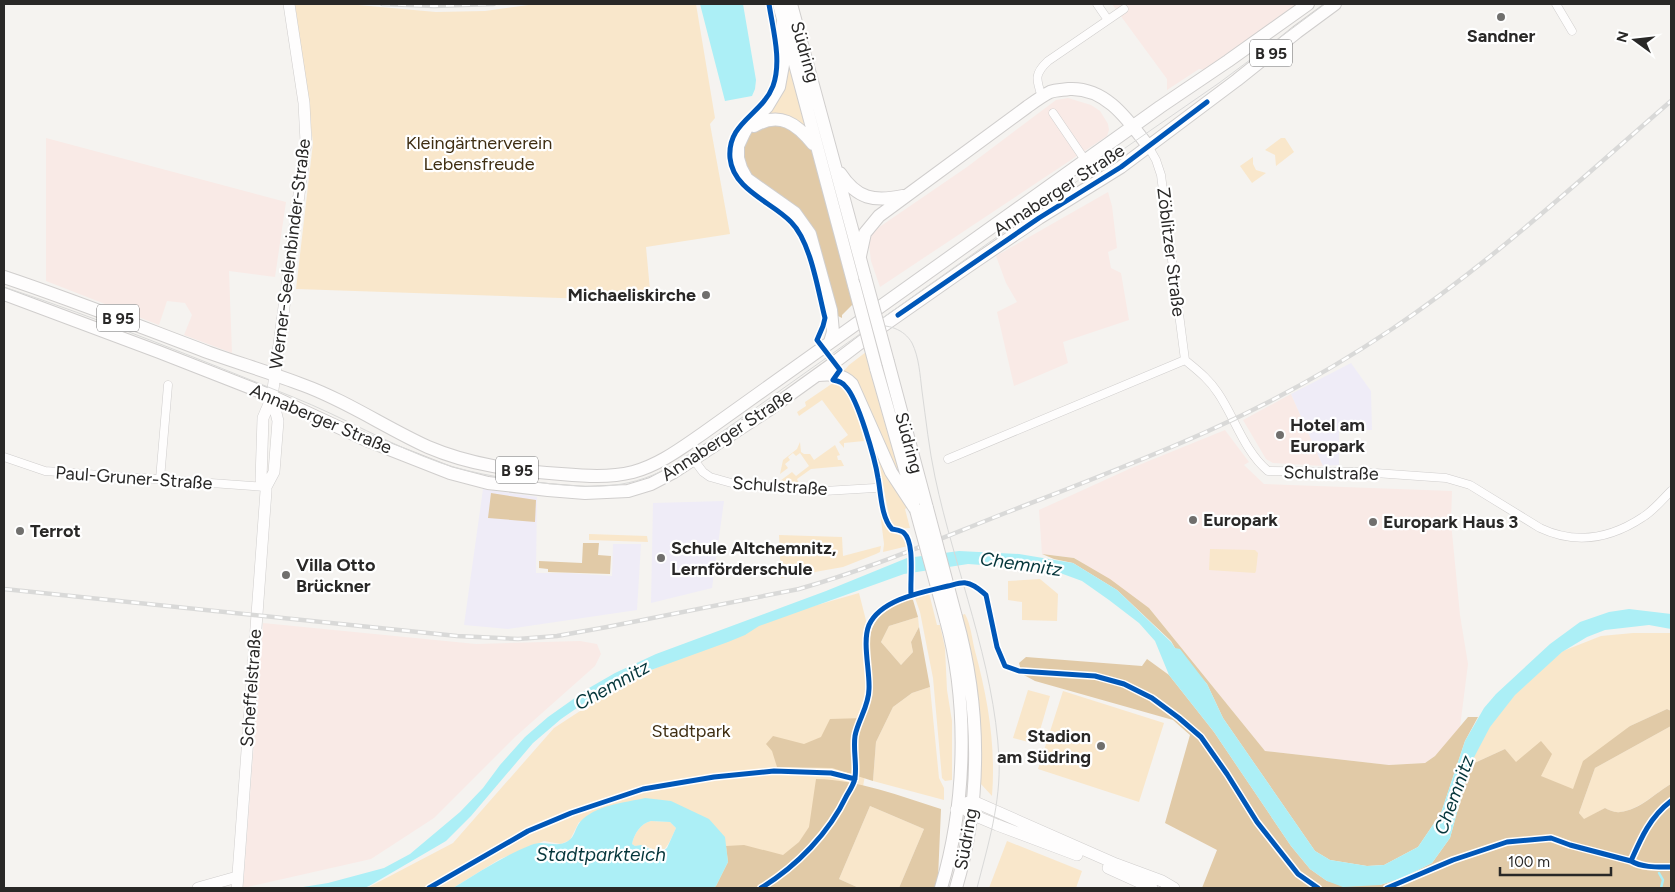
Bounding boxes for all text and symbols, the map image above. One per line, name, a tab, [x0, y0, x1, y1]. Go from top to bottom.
marker: Sandner	[1495, 11, 1507, 23]
north arrow	[1610, 15, 1660, 65]
street label: Südring	[786, 19, 824, 85]
place label: Sandner	[1467, 25, 1535, 47]
text: N	[1613, 29, 1633, 44]
road number: B 95	[1250, 40, 1292, 66]
park label: Kleingärtnerverein Lebensfreude	[406, 132, 552, 175]
street label: Werner-Seelenbinder-Straße	[265, 137, 315, 371]
street label: Annaberger Straße	[989, 139, 1129, 241]
street label: Zöblitzer Straße	[1152, 186, 1190, 318]
place label: Michaeliskirche	[567, 284, 696, 306]
marker: Michaeliskirche	[700, 289, 712, 301]
road number: B 95	[97, 304, 139, 332]
street label: Annaberger Straße	[247, 379, 395, 459]
street label: Annaberger Straße	[657, 384, 797, 486]
street label: Südring	[890, 410, 928, 476]
place label: Hotel am Europark	[1290, 414, 1365, 457]
marker: Hotel am Europark	[1274, 429, 1286, 441]
road number: B 95	[496, 456, 538, 484]
street label: Schulstraße	[1283, 461, 1379, 485]
street label: Paul-Gruner-Straße	[55, 462, 213, 494]
street label: Schulstraße	[732, 472, 828, 500]
place label: Europark	[1203, 509, 1278, 531]
place label: Europark Haus 3	[1383, 511, 1518, 533]
marker: Europark	[1187, 514, 1199, 526]
marker: Europark Haus 3	[1367, 516, 1379, 528]
place label: Terrot	[30, 520, 81, 542]
marker: Terrot	[14, 525, 26, 537]
place label: Schule Altchemnitz, Lernförderschule	[671, 537, 837, 580]
water label: Chemnitz	[979, 547, 1064, 581]
marker: Schule Altchemnitz, Lernförderschule	[655, 552, 667, 564]
place label: Villa Otto Brückner	[296, 554, 375, 597]
marker: Villa Otto Brückner	[280, 569, 292, 581]
street label: Scheffelstraße	[236, 628, 266, 748]
water label: Chemnitz	[570, 655, 654, 715]
park label: Stadtpark	[652, 720, 731, 742]
place label: Stadion am Südring	[997, 725, 1091, 768]
marker: Stadion am Südring	[1095, 740, 1107, 752]
water label: Chemnitz	[1429, 752, 1479, 838]
street label: Südring	[950, 806, 982, 872]
water label: Stadtparkteich	[536, 843, 666, 866]
scale bar	[1500, 844, 1611, 876]
text: 100 m	[1508, 853, 1550, 871]

